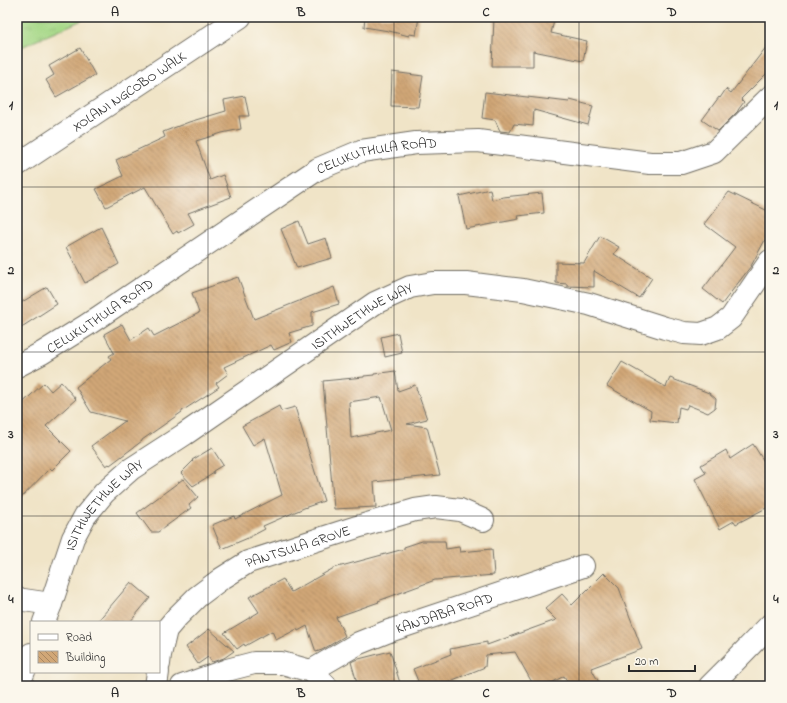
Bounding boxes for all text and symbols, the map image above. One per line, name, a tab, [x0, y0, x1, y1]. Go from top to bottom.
text: A	[111, 3, 119, 22]
text: B	[296, 3, 306, 22]
text: C	[482, 3, 490, 22]
text: D	[666, 3, 677, 22]
street label: XOLANI NGCOBO WALK	[68, 46, 191, 138]
text: 1	[9, 96, 14, 115]
text: 1	[774, 96, 779, 115]
street label: CELUKUTHULA ROAD	[314, 133, 437, 180]
text: 2	[7, 261, 15, 280]
text: 2	[772, 261, 780, 280]
street label: CELUKUTHULA ROAD	[43, 274, 158, 360]
street label: ISITHWETHWE WAY	[307, 278, 417, 356]
text: 3	[7, 425, 14, 444]
text: 3	[772, 425, 779, 444]
street label: ISITHWETHWE WAY	[60, 455, 148, 554]
street label: PANTSULA GROVE	[243, 521, 353, 574]
street label: KANDABA ROAD	[393, 588, 496, 640]
text: 4	[7, 590, 14, 609]
text: 4	[772, 590, 779, 609]
legend	[30, 621, 160, 673]
text: Road	[66, 629, 92, 647]
scale bar	[629, 647, 695, 673]
text: Building	[65, 649, 105, 668]
text: 20 m	[635, 653, 658, 671]
text: A	[111, 684, 119, 703]
text: B	[296, 684, 306, 703]
text: C	[482, 684, 490, 703]
text: D	[666, 684, 677, 703]

